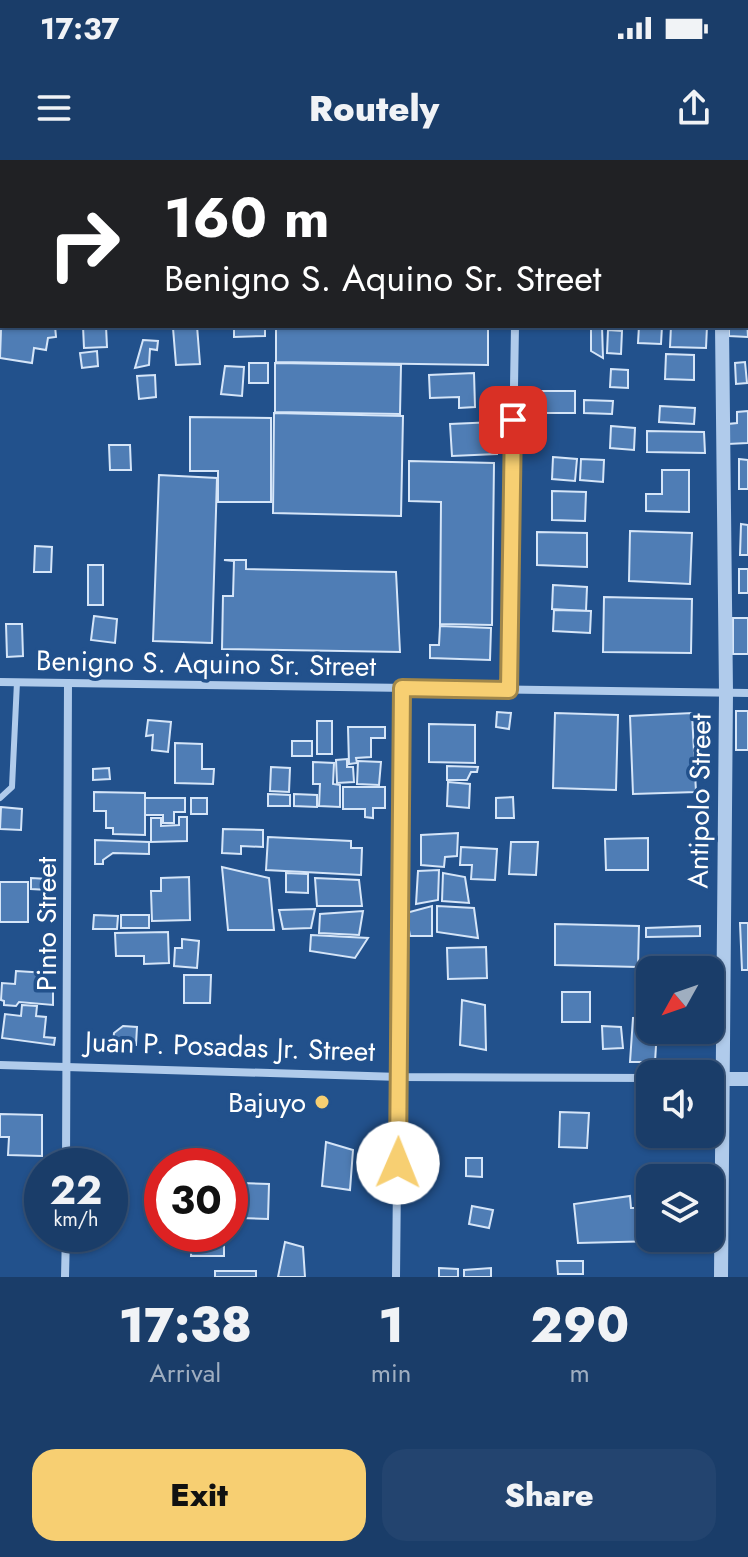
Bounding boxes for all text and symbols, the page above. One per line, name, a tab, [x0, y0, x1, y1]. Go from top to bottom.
text: 17:37	[40, 7, 119, 50]
text: Routely	[309, 82, 439, 134]
icon: menu	[32, 86, 76, 130]
icon: share	[672, 86, 716, 130]
text: 160 m	[164, 177, 330, 258]
icon: right	[32, 192, 136, 296]
text: Benigno S. Aquino Sr. Street	[164, 252, 601, 304]
pin	[479, 386, 547, 454]
icon: arrive	[491, 398, 535, 442]
street label: Benigno S. Aquino Sr. Street	[36, 640, 377, 687]
street label: Antipolo Street	[677, 713, 722, 889]
street label: Pinto Street	[26, 856, 67, 991]
north arrow	[636, 956, 724, 1044]
map controls	[636, 956, 724, 1252]
street label: Juan P. Posadas Jr. Street	[80, 1021, 376, 1072]
button: sound	[636, 1060, 724, 1148]
place label: Bajuyo	[228, 1082, 306, 1123]
marker: Bajuyo	[313, 1093, 331, 1111]
position arrow	[356, 1121, 440, 1205]
speed limit sign: 30	[144, 1148, 248, 1252]
text: 22	[50, 1161, 102, 1219]
button: layers	[636, 1164, 724, 1252]
text: km/h	[53, 1205, 99, 1234]
text: 17:38	[119, 1291, 252, 1360]
text: 1	[379, 1291, 404, 1360]
text: 290	[530, 1291, 629, 1360]
text: Arrival	[150, 1354, 221, 1392]
text: min	[371, 1354, 412, 1392]
text: m	[570, 1354, 590, 1392]
button: Exit	[32, 1449, 366, 1541]
button: Share	[382, 1449, 716, 1541]

